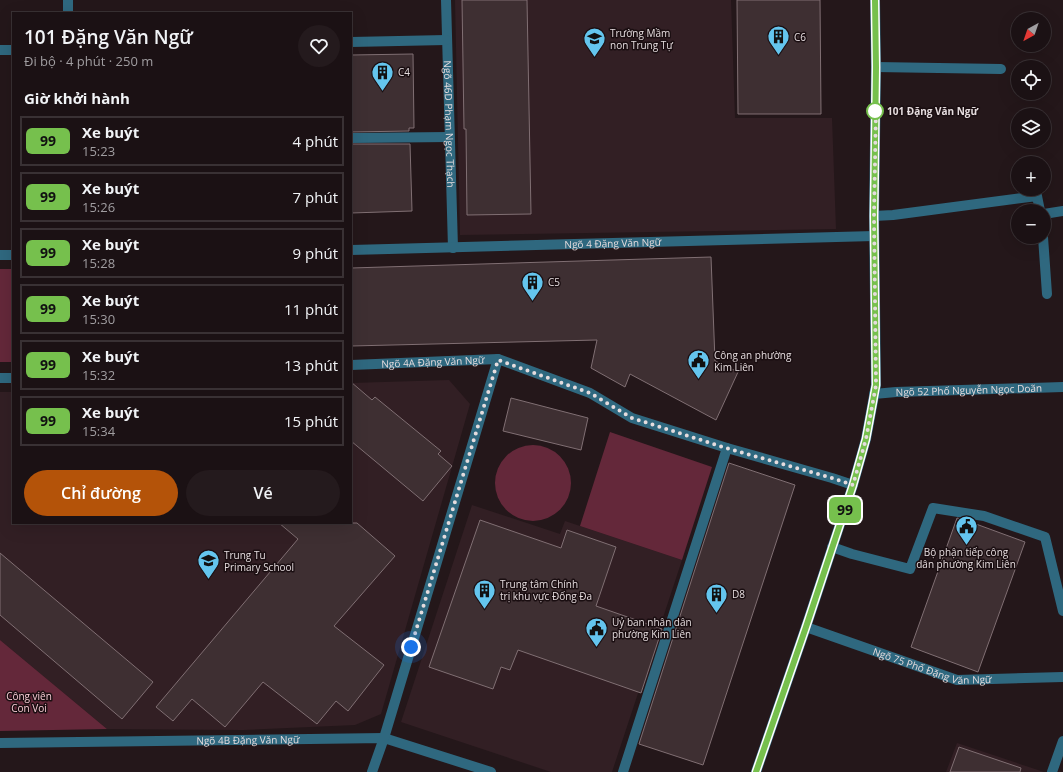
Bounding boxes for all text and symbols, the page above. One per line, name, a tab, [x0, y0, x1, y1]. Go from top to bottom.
north arrow	[1011, 12, 1051, 52]
map controls	[1011, 12, 1051, 244]
text: 101 Đặng Văn Ngữ	[24, 24, 193, 50]
building icon: C6	[766, 24, 792, 57]
button: heart	[298, 25, 340, 67]
school or university icon: Trường Mầm non Trung Tự	[581, 26, 607, 59]
place label: Trường Mầm non Trung Tự	[610, 26, 673, 52]
place label: C6	[794, 30, 806, 44]
text: Đi bộ · 4 phút · 250 m	[24, 52, 153, 70]
building icon: C4	[369, 59, 395, 92]
street label: Ngõ 46D Phạm Ngọc Thạch	[441, 60, 458, 188]
button: locate	[1011, 60, 1051, 100]
place label: C4	[398, 65, 410, 79]
text: Giờ khởi hành	[24, 88, 130, 108]
marker: 101 Đặng Văn Ngữ	[866, 102, 884, 120]
place label: 101 Đặng Văn Ngữ	[887, 104, 980, 118]
button: layers	[1011, 108, 1051, 148]
text: Xe buýt	[82, 122, 139, 142]
text: 99	[40, 131, 56, 150]
text: 4 phút	[293, 131, 338, 151]
text: 15:23	[82, 142, 115, 160]
button: +	[1011, 156, 1051, 196]
text: Xe buýt	[82, 178, 139, 198]
text: 99	[40, 187, 56, 206]
text: 7 phút	[293, 187, 338, 207]
text: 15:26	[82, 198, 115, 216]
button: −	[1011, 204, 1051, 244]
text: Xe buýt	[82, 234, 139, 254]
street label: Ngõ 4 Đặng Văn Ngữ	[564, 235, 662, 251]
text: 99	[40, 243, 56, 262]
text: 9 phút	[293, 243, 338, 263]
text: 15:28	[82, 254, 115, 272]
building icon: C5	[519, 269, 545, 302]
place label: C5	[548, 275, 560, 289]
text: Xe buýt	[82, 290, 139, 310]
text: 99	[40, 299, 56, 318]
text: 11 phút	[284, 299, 338, 319]
text: 15:30	[82, 310, 115, 328]
text: Xe buýt	[82, 346, 139, 366]
public building icon: Công an phường Kim Liên	[686, 348, 712, 381]
place label: Công an phường Kim Liên	[714, 348, 792, 374]
street label: Ngõ 4A Đặng Văn Ngữ	[381, 353, 485, 371]
text: 99	[40, 355, 56, 374]
text: 13 phút	[284, 355, 338, 375]
text: 15:32	[82, 366, 115, 384]
street label: Ngõ 52 Phố Nguyễn Ngọc Doãn	[896, 381, 1042, 399]
text: Xe buýt	[82, 402, 139, 422]
text: 99	[40, 411, 56, 430]
text: 15 phút	[284, 411, 338, 431]
text: 15:34	[82, 422, 115, 440]
button: Chỉ đường	[24, 470, 178, 516]
button: Vé	[186, 470, 340, 516]
line badge: 99	[827, 497, 863, 523]
text: 99	[837, 500, 853, 519]
public building icon: Bộ phận tiếp công dân phường Kim Liên	[953, 513, 979, 546]
place label: Bộ phận tiếp công dân phường Kim Liên	[916, 545, 1016, 571]
school or university icon: Trung Tu Primary School	[196, 548, 222, 581]
place label: Trung Tu Primary School	[224, 548, 294, 574]
building icon: Trung tâm Chính trị khu vực Đống Đa	[471, 577, 497, 610]
place label: Trung tâm Chính trị khu vực Đống Đa	[500, 577, 592, 603]
building icon: D8	[703, 581, 729, 614]
place label: D8	[732, 587, 745, 601]
public building icon: Uỷ ban nhân dân phường Kim Liên	[584, 615, 610, 648]
place label: Uỷ ban nhân dân phường Kim Liên	[612, 615, 692, 641]
your location	[401, 637, 421, 657]
street label: Ngõ 75 Phố Đặng Văn Ngữ	[871, 644, 992, 687]
park label: Công viên Con Voi	[6, 689, 52, 715]
street label: Ngõ 4B Đặng Văn Ngữ	[196, 732, 300, 747]

